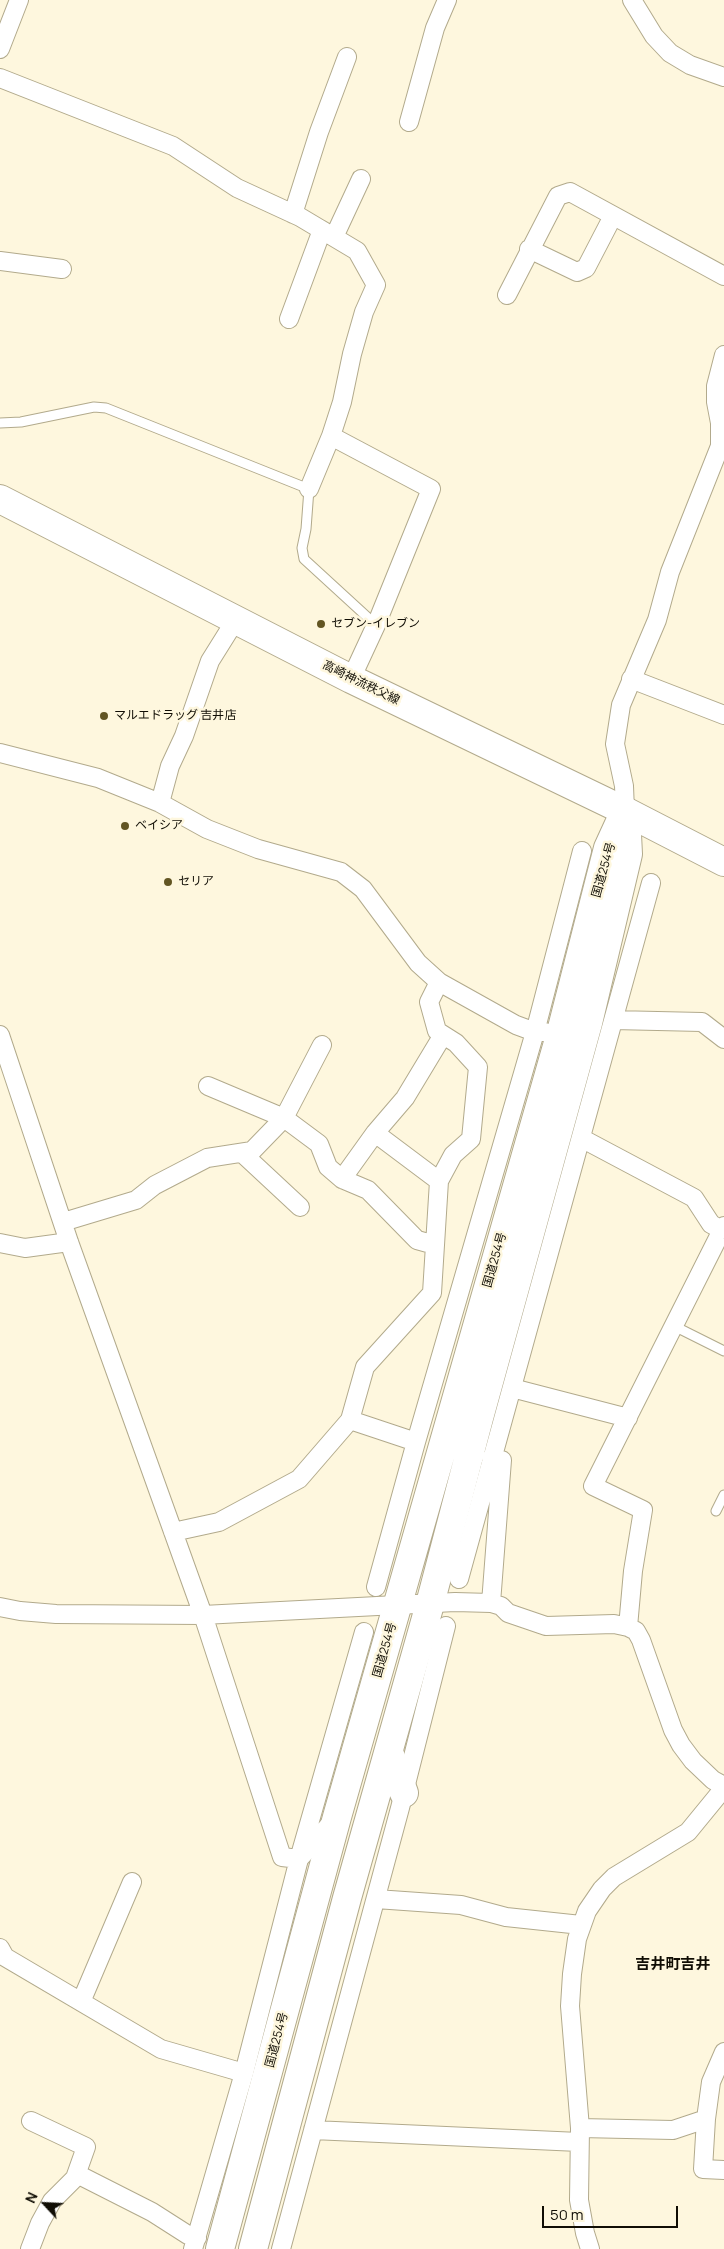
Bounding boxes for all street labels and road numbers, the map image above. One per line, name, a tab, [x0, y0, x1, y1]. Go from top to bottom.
street label: 高崎神流秩父線	[320, 658, 402, 708]
street label: 国道254号	[589, 841, 619, 899]
street label: 国道254号	[480, 1231, 510, 1289]
street label: 国道254号	[370, 1621, 400, 1679]
street label: 国道254号	[263, 2011, 291, 2069]

